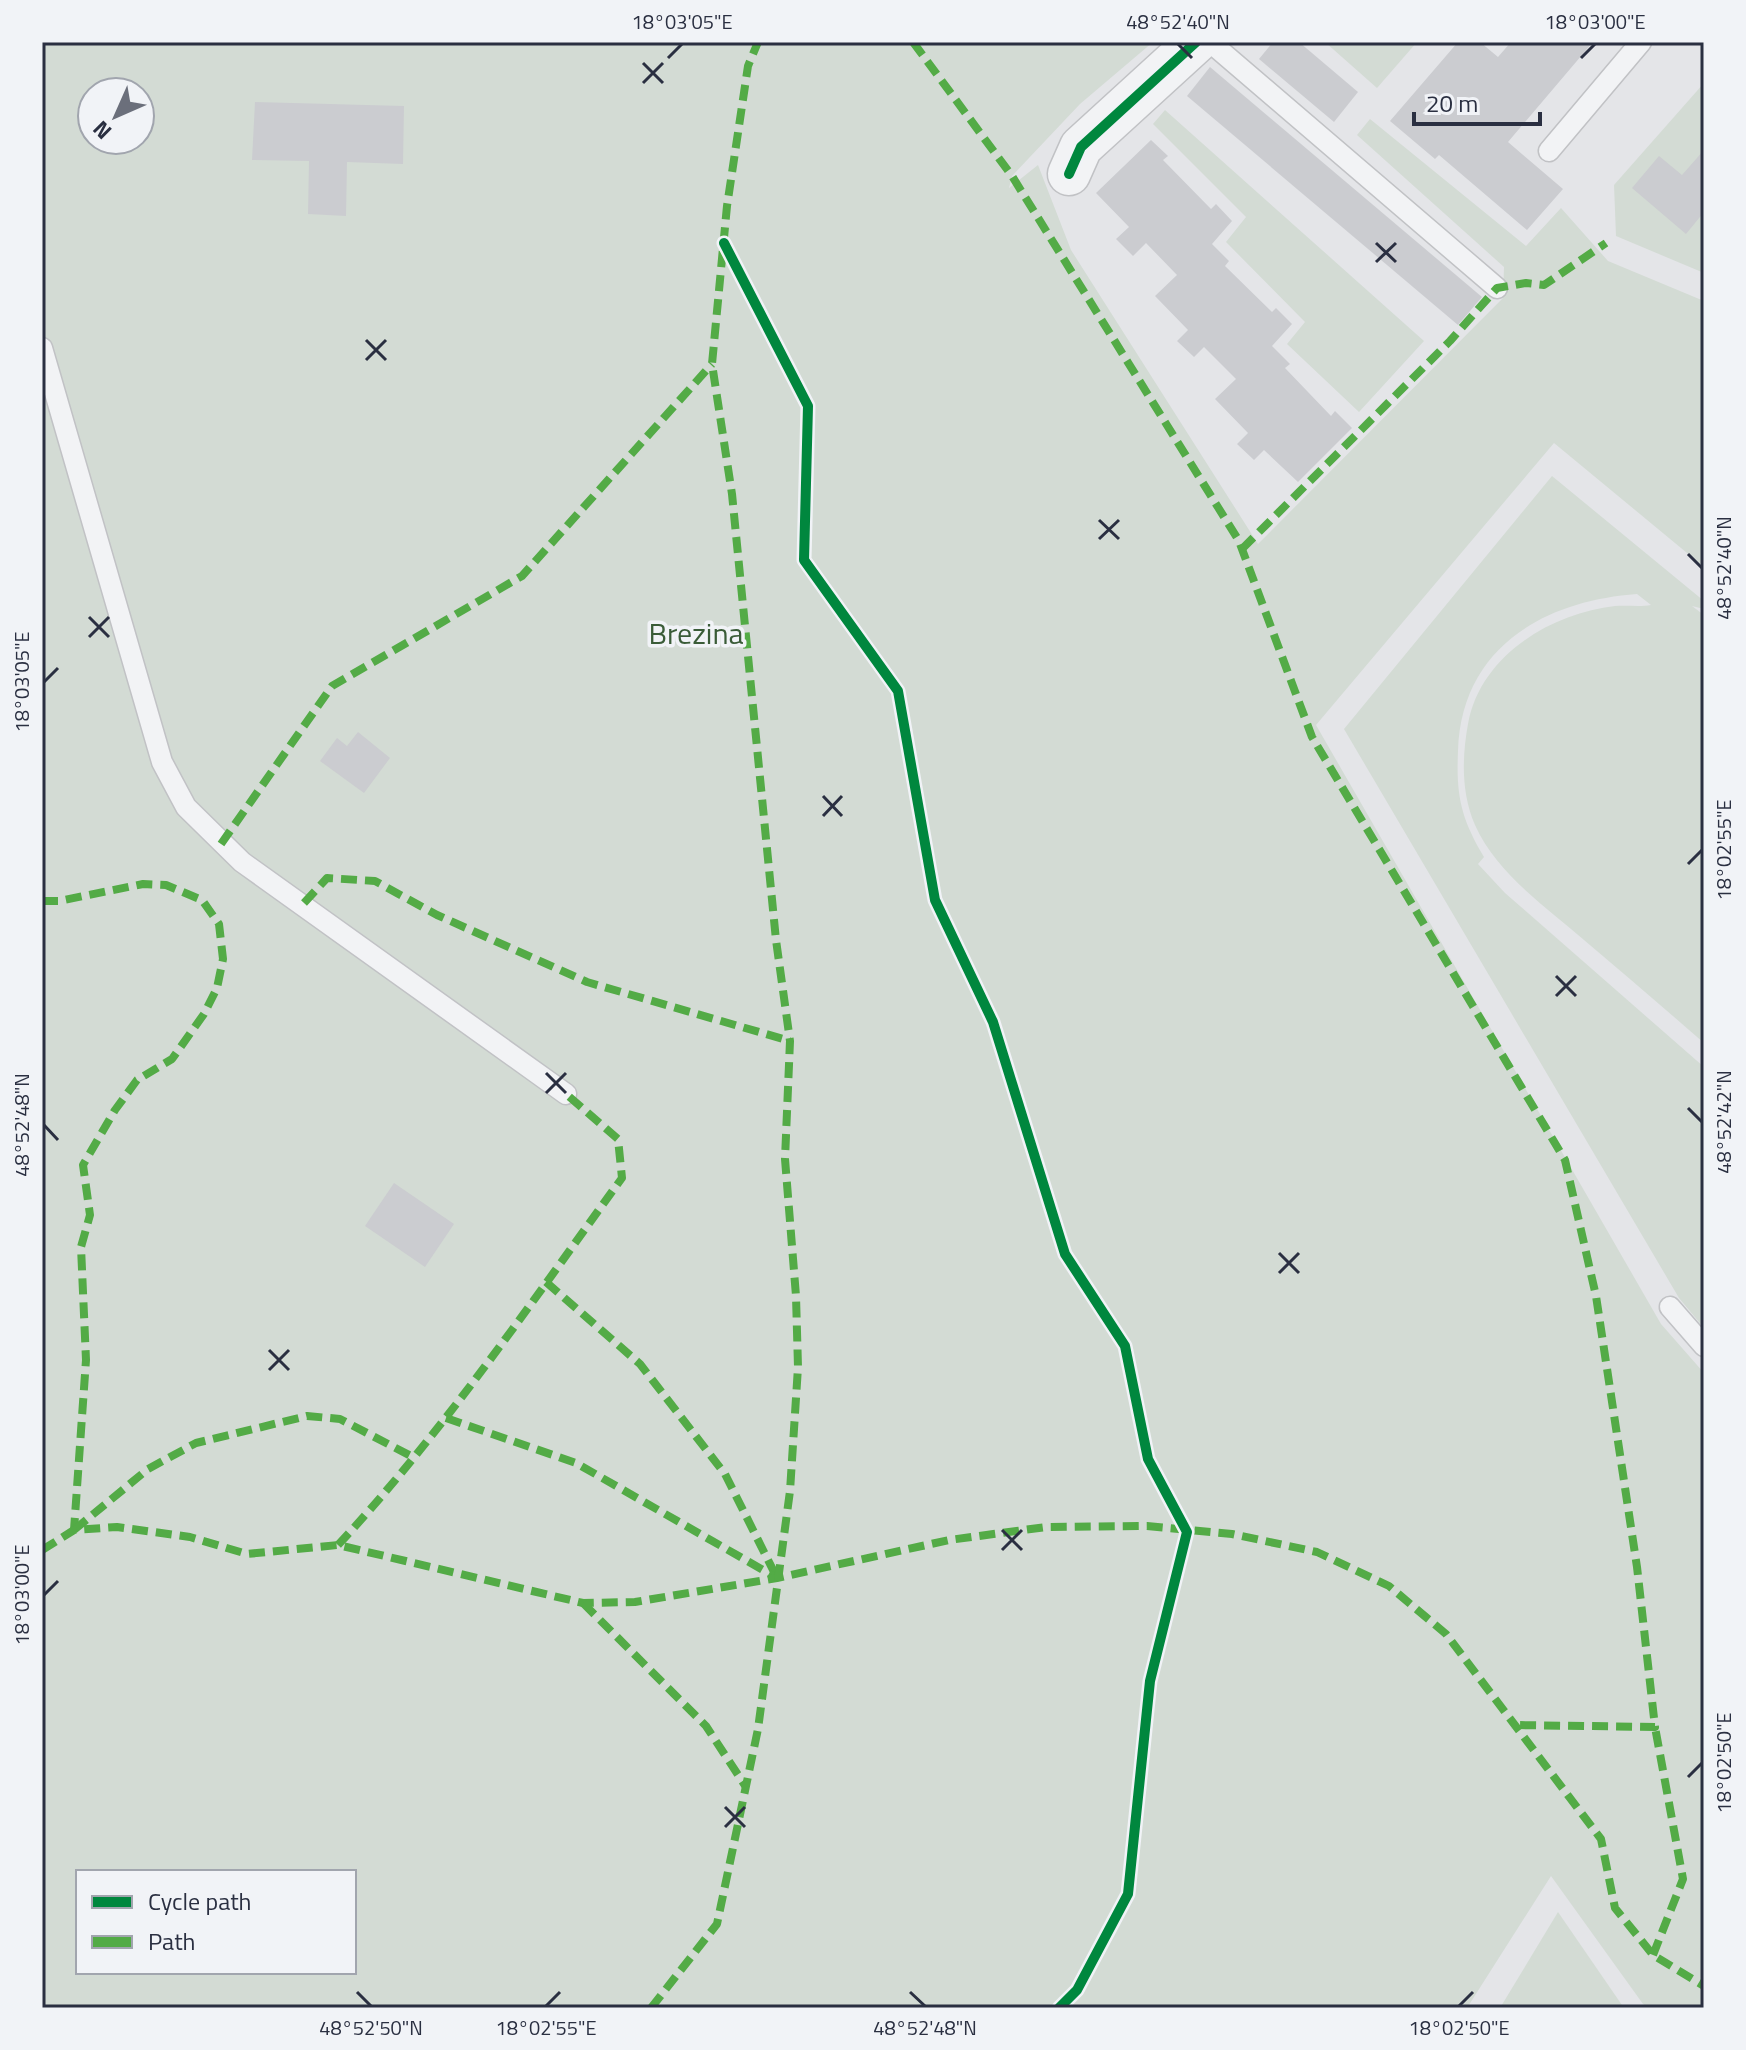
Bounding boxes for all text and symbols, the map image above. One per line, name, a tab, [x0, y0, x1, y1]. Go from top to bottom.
text: 18°03'05"E	[631, 6, 733, 37]
text: 48°52'40"N	[1126, 6, 1230, 37]
text: 18°03'00"E	[1544, 6, 1646, 37]
north arrow	[76, 76, 156, 156]
scale bar	[1414, 76, 1540, 126]
text: 20 m	[1426, 85, 1478, 121]
text: N	[84, 113, 119, 148]
text: 48°52'40"N	[1708, 516, 1739, 620]
park label: Brezina	[648, 610, 744, 656]
text: 18°03'05"E	[6, 631, 37, 733]
text: 18°02'55"E	[1708, 799, 1739, 901]
text: 48°52'42"N	[1708, 1070, 1739, 1174]
text: 48°52'48"N	[6, 1073, 37, 1177]
text: 18°03'00"E	[6, 1544, 37, 1646]
text: 18°02'50"E	[1708, 1712, 1739, 1814]
legend	[76, 1870, 356, 1974]
text: Cycle path	[148, 1883, 251, 1919]
text: Path	[148, 1923, 195, 1959]
text: 48°52'50"N	[319, 2012, 423, 2043]
text: 18°02'55"E	[495, 2012, 597, 2043]
text: 48°52'48"N	[873, 2012, 977, 2043]
text: 18°02'50"E	[1408, 2012, 1510, 2043]

